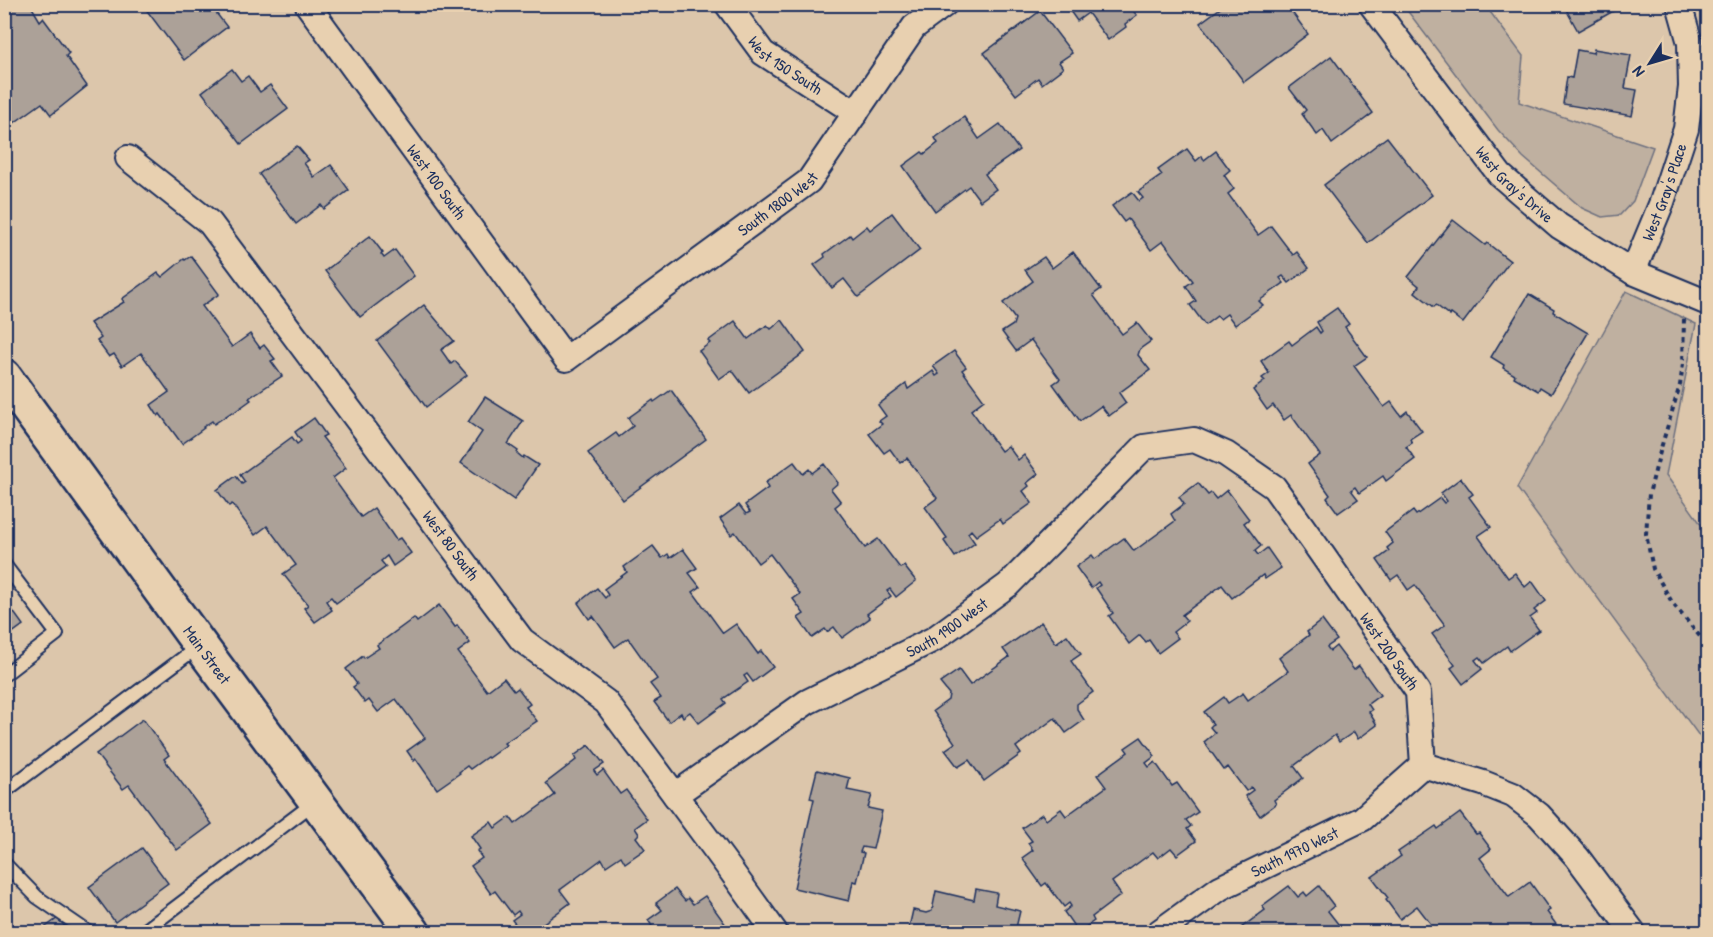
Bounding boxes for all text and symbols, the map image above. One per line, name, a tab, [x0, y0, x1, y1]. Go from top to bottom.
street label: West 150 South	[743, 32, 827, 100]
north arrow	[1620, 33, 1680, 93]
text: N	[1626, 62, 1649, 82]
street label: West 100 South	[402, 140, 472, 224]
street label: West Gray's Place	[1636, 140, 1692, 244]
street label: West Gray's Drive	[1471, 141, 1559, 228]
street label: South 1800 West	[733, 167, 823, 241]
street label: West 80 South	[418, 506, 485, 585]
street label: South 1900 West	[902, 592, 992, 662]
street label: West 200 South	[1355, 608, 1424, 694]
street label: Main Street	[178, 621, 237, 689]
street label: South 1970 West	[1247, 821, 1342, 882]

